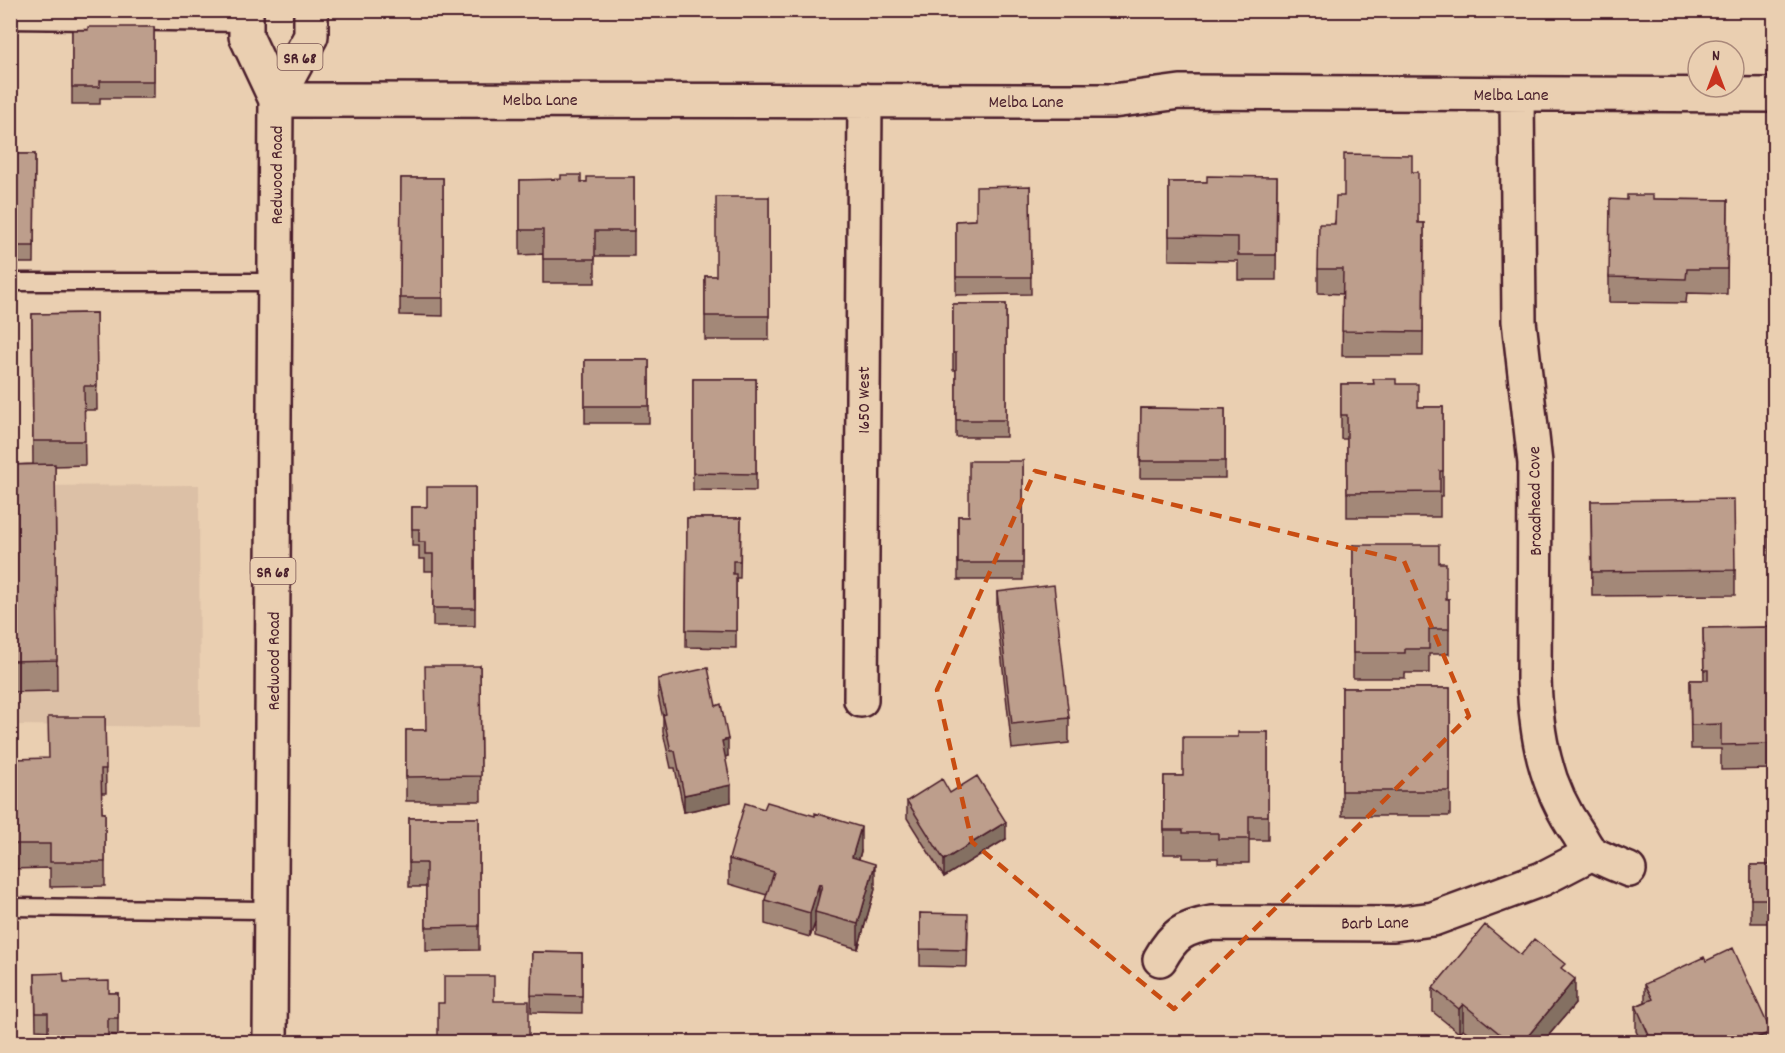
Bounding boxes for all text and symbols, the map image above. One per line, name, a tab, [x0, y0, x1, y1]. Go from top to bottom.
north arrow	[1686, 39, 1746, 99]
road number: SR 68	[278, 44, 322, 70]
text: N	[1712, 45, 1720, 68]
street label: Melba Lane	[1473, 84, 1549, 109]
street label: Melba Lane	[502, 89, 578, 114]
street label: Melba Lane	[988, 91, 1064, 116]
street label: Redwood Road	[266, 126, 291, 224]
street label: 1650 West	[853, 366, 878, 434]
street label: Broadhead Cove	[1523, 446, 1550, 556]
road number: SR 68	[250, 558, 296, 584]
street label: Redwood Road	[263, 612, 288, 710]
street label: Barb Lane	[1341, 911, 1409, 938]

